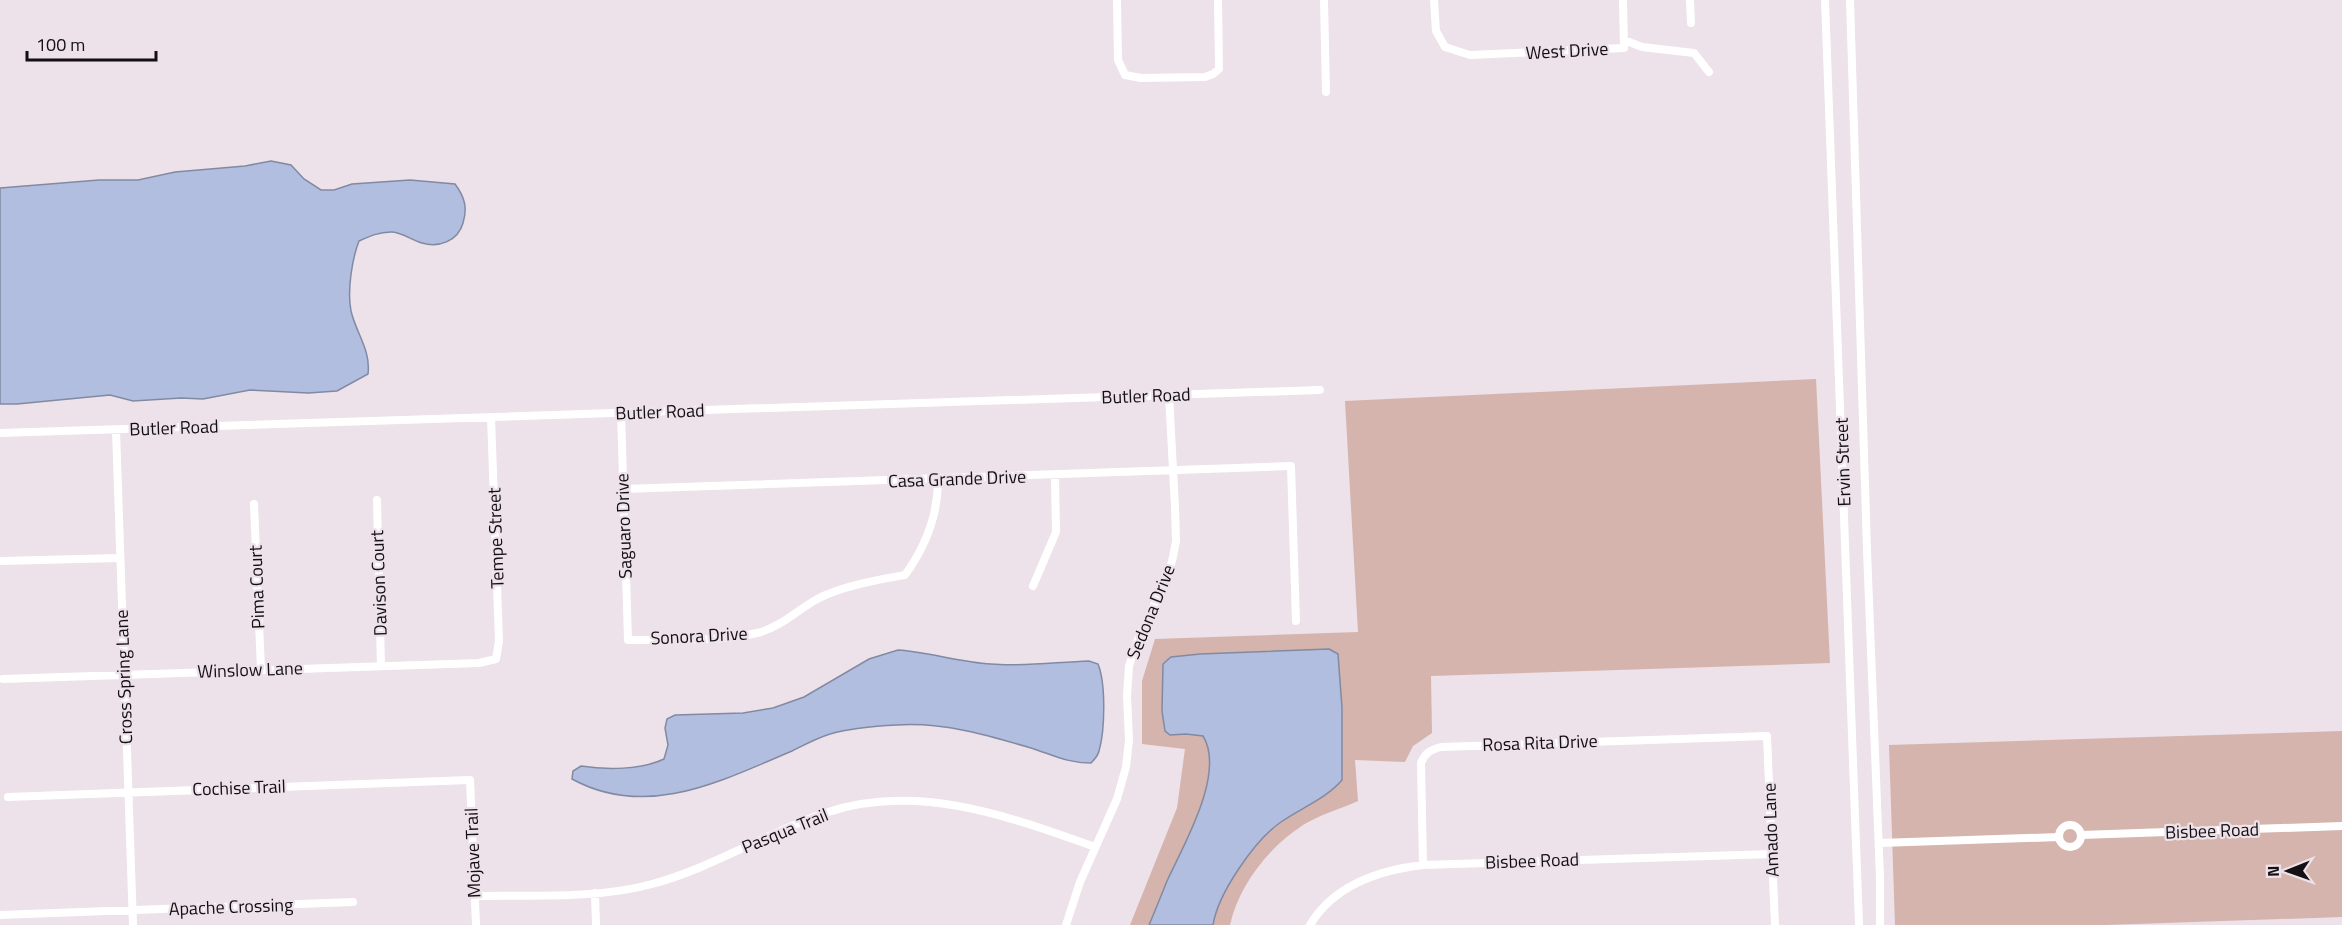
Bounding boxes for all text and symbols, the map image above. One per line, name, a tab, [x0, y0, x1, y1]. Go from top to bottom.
scale bar	[27, 24, 156, 62]
text: 100 m	[36, 31, 85, 58]
street label: West Drive	[1525, 35, 1609, 66]
street label: Butler Road	[1101, 380, 1191, 411]
street label: Butler Road	[615, 396, 705, 427]
street label: Butler Road	[129, 412, 219, 443]
street label: Ervin Street	[1827, 416, 1858, 507]
street label: Casa Grande Drive	[887, 463, 1026, 494]
street label: Saguaro Drive	[608, 473, 639, 579]
street label: Tempe Street	[480, 486, 511, 589]
street label: Davison Court	[363, 529, 394, 636]
street label: Pima Court	[242, 544, 271, 629]
street label: Sedona Drive	[1119, 560, 1182, 663]
street label: Cross Spring Lane	[108, 609, 139, 745]
street label: Sonora Drive	[650, 619, 748, 652]
street label: Winslow Lane	[197, 654, 303, 685]
street label: Rosa Rita Drive	[1482, 727, 1598, 758]
street label: Cochise Trail	[192, 772, 286, 803]
street label: Amado Lane	[1755, 782, 1786, 878]
street label: Pasqua Trail	[737, 801, 832, 860]
street label: Mojave Trail	[457, 807, 488, 899]
street label: Bisbee Road	[2165, 815, 2259, 846]
north arrow	[2258, 841, 2318, 901]
street label: Bisbee Road	[1485, 845, 1579, 876]
text: N	[2261, 866, 2285, 877]
street label: Apache Crossing	[168, 891, 294, 922]

